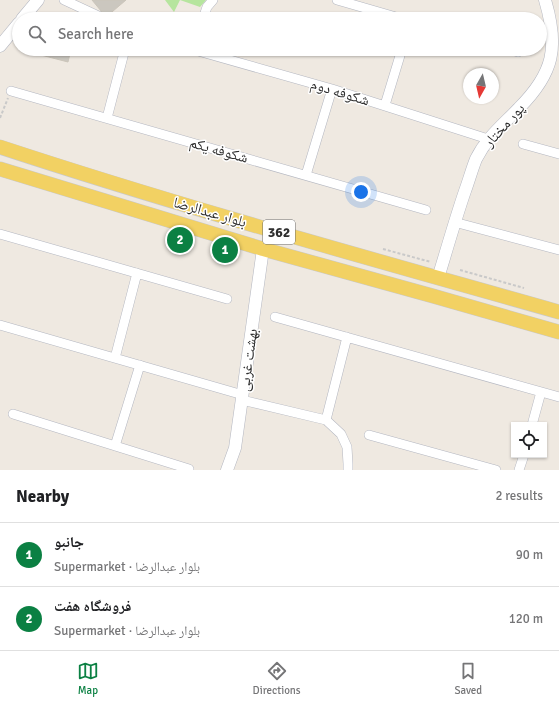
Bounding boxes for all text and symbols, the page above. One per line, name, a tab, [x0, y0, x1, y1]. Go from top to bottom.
search box	[12, 12, 547, 56]
icon: search	[26, 23, 48, 45]
text: Search here	[58, 25, 134, 43]
north arrow	[463, 68, 499, 104]
street label: شکوفه دوم	[308, 75, 372, 110]
street label: پور مختار	[479, 99, 529, 152]
street label: شکوفه یکم	[187, 133, 250, 168]
your location	[351, 182, 371, 202]
street label: بلوار عبدالرضا	[171, 193, 249, 231]
road number: 362	[263, 220, 295, 244]
pin: 2	[167, 225, 193, 255]
pin: 1	[212, 235, 238, 265]
street label: بهشت غربی	[235, 327, 262, 393]
map controls	[511, 422, 547, 458]
button: locate	[511, 422, 547, 458]
text: Nearby	[16, 486, 69, 507]
text: 2 results	[495, 488, 543, 504]
text: جانبو	[54, 533, 84, 551]
text: 1	[25, 547, 33, 563]
text: 90 m	[516, 547, 543, 563]
text: Supermarket · بلوار عبدالرضا	[54, 559, 200, 575]
text: فروشگاه هفت	[54, 597, 131, 615]
text: 2	[25, 611, 33, 627]
text: 120 m	[509, 611, 543, 627]
text: Supermarket · بلوار عبدالرضا	[54, 623, 200, 639]
tab: Map	[77, 660, 99, 697]
tab: Directions	[253, 660, 301, 697]
tab: Saved	[454, 660, 482, 697]

